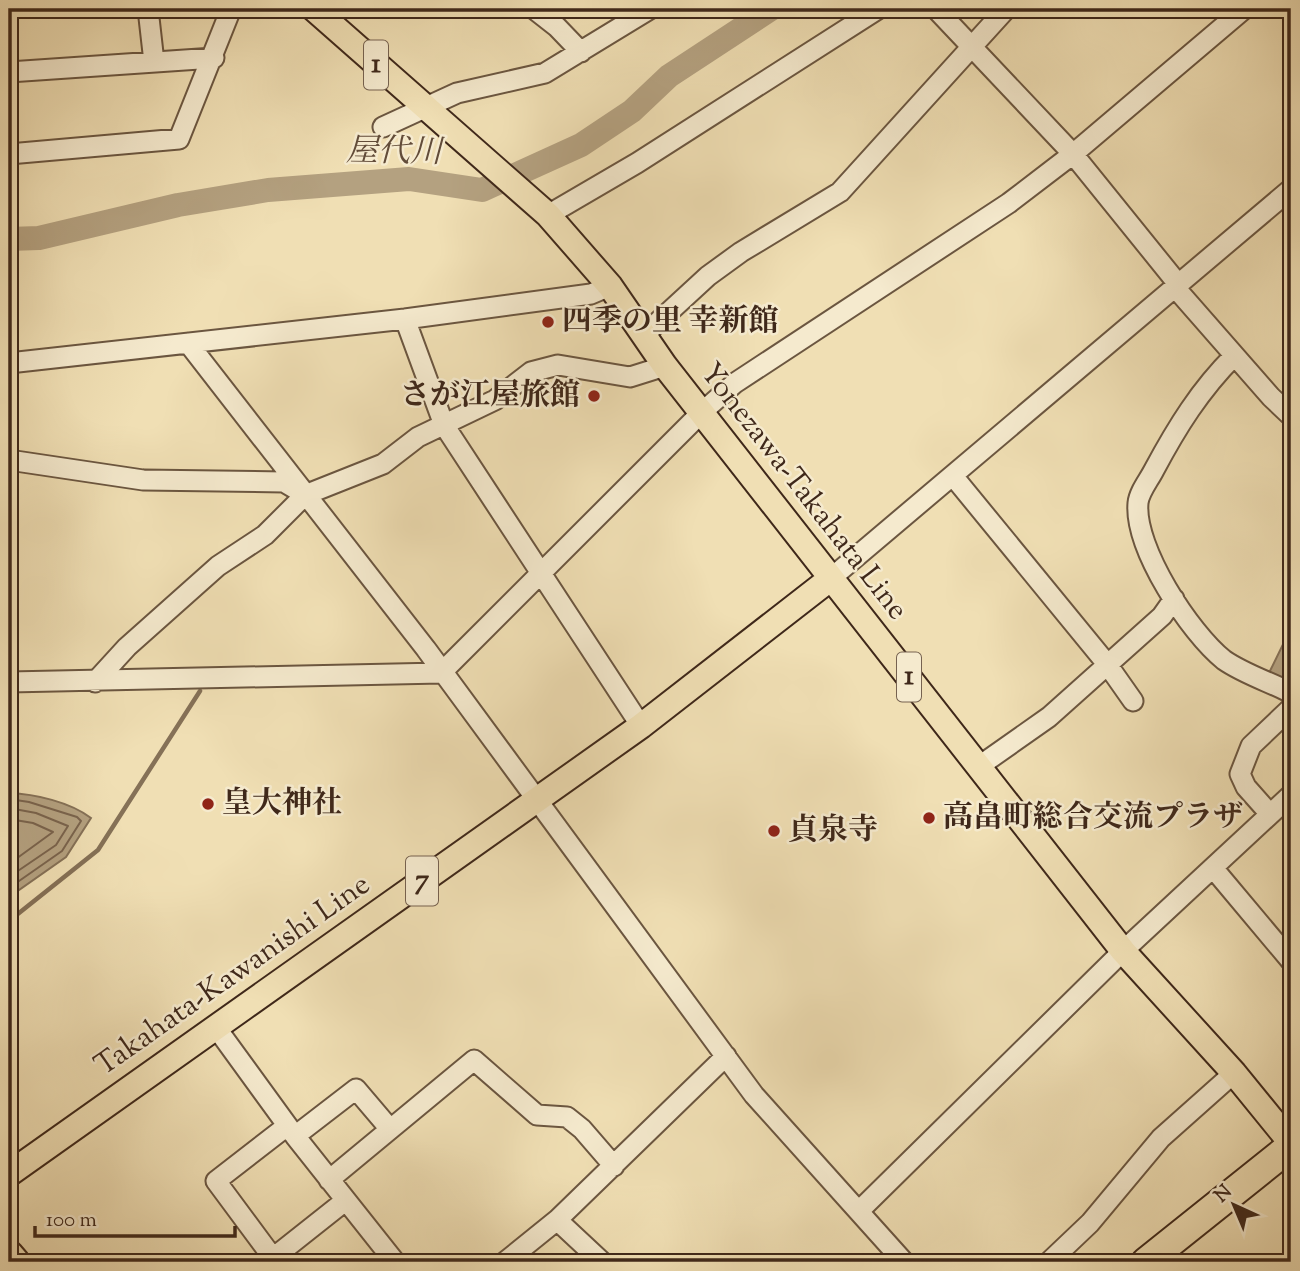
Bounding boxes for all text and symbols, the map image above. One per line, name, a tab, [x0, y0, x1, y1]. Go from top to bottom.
road number: 1	[364, 41, 388, 90]
water label: 屋代川	[346, 129, 445, 177]
place label: 四季の里 幸新館	[562, 301, 778, 344]
marker: 四季の里 幸新館	[540, 314, 556, 330]
street label: Yonezawa-Takahata Line	[689, 354, 917, 630]
place label: さが江屋旅館	[400, 375, 580, 418]
marker: さが江屋旅館	[586, 388, 602, 404]
road number: 1	[897, 652, 921, 702]
place label: 皇大神社	[222, 783, 342, 826]
marker: 皇大神社	[200, 796, 216, 812]
place label: 高畠町総合交流プラザ	[943, 797, 1243, 840]
place label: 貞泉寺	[788, 810, 878, 853]
marker: 高畠町総合交流プラザ	[921, 810, 937, 826]
marker: 貞泉寺	[766, 823, 782, 839]
road number: 7	[406, 856, 438, 906]
street label: Takahata-Kawanishi Line	[87, 864, 379, 1088]
north arrow	[1198, 1170, 1268, 1240]
text: N	[1209, 1180, 1239, 1210]
scale bar	[35, 1194, 234, 1238]
text: 100 m	[46, 1206, 97, 1236]

